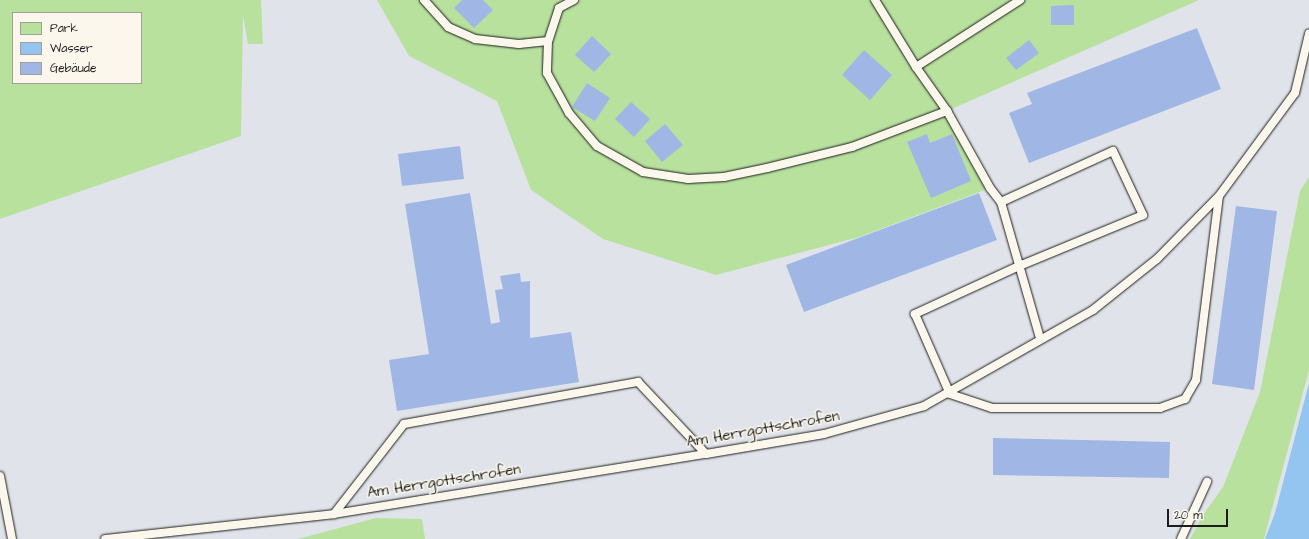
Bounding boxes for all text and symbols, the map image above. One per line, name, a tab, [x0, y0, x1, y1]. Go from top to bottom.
legend	[12, 12, 142, 84]
text: Park	[50, 20, 78, 37]
text: Wasser	[50, 40, 93, 57]
text: Gebäude	[50, 60, 96, 77]
street label: Am Herrgottschrofen	[685, 407, 841, 451]
street label: Am Herrgottschrofen	[366, 460, 522, 502]
scale bar	[1169, 501, 1230, 527]
text: 20 m	[1174, 507, 1203, 524]

